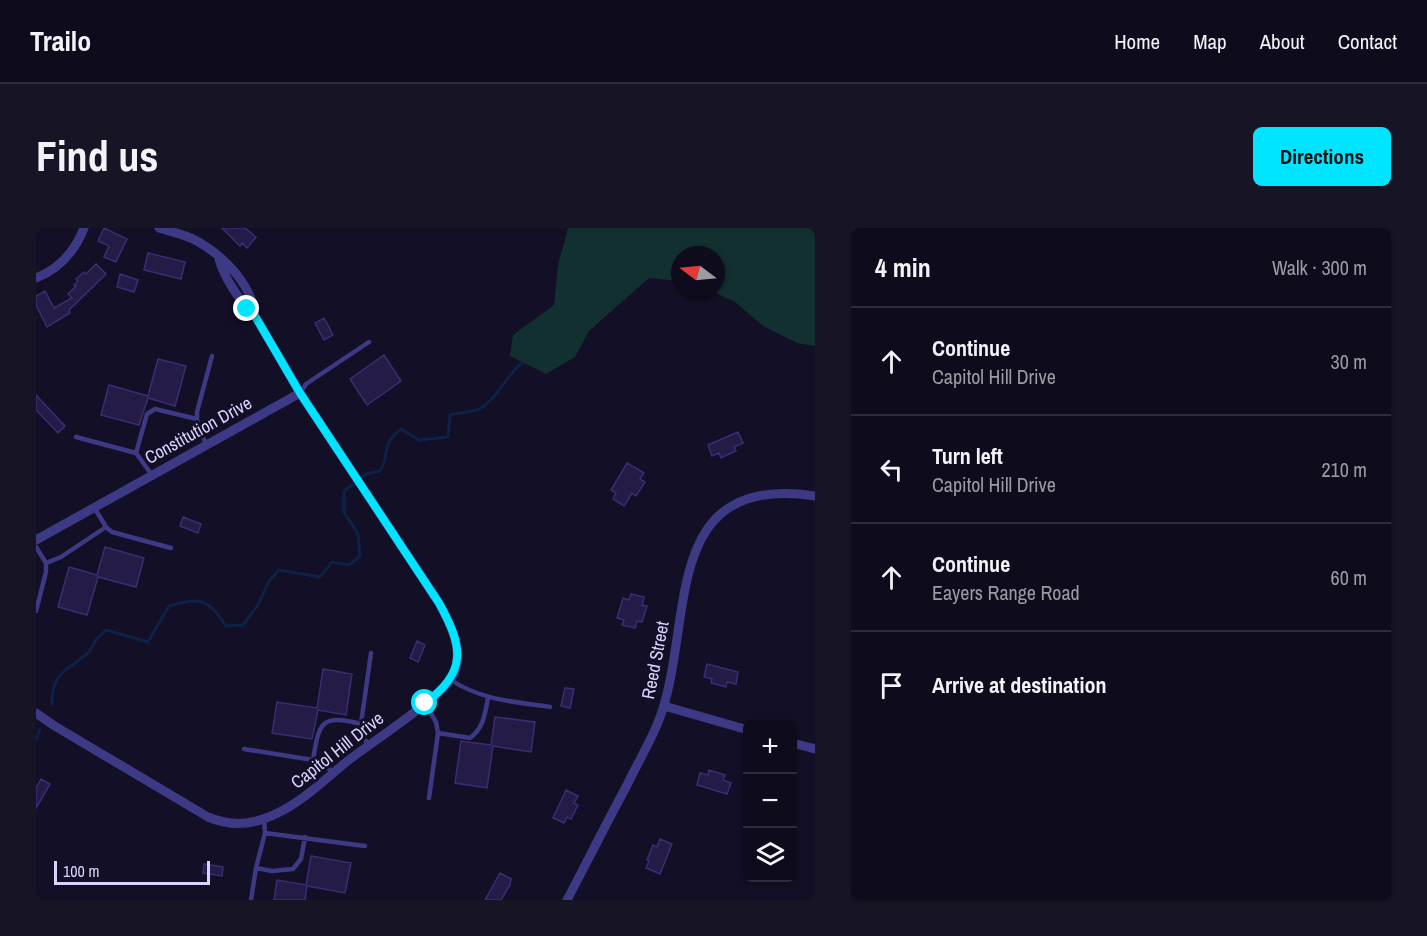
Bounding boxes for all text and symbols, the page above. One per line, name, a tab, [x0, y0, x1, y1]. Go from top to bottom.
text: Trailo	[30, 22, 91, 60]
text: Home	[1114, 27, 1160, 56]
text: Map	[1193, 27, 1227, 56]
text: About	[1260, 27, 1305, 56]
text: Contact	[1338, 27, 1397, 56]
button: Directions	[1253, 127, 1391, 186]
text: Find us	[36, 128, 158, 184]
north arrow	[671, 246, 725, 300]
text: 4 min	[875, 250, 931, 285]
text: Walk · 300 m	[1272, 254, 1367, 281]
route end	[233, 295, 259, 321]
text: Continue	[932, 333, 1010, 363]
icon: ahead	[875, 345, 908, 378]
text: 30 m	[1331, 348, 1367, 375]
text: Capitol Hill Drive	[932, 363, 1056, 390]
street label: Constitution Drive	[140, 390, 256, 470]
text: Turn left	[932, 441, 1003, 471]
icon: left	[875, 453, 908, 486]
text: 210 m	[1321, 456, 1367, 483]
text: Capitol Hill Drive	[932, 471, 1056, 498]
text: Continue	[932, 549, 1010, 579]
icon: ahead	[875, 561, 908, 594]
text: 60 m	[1331, 564, 1367, 591]
text: Eayers Range Road	[932, 579, 1080, 606]
street label: Reed Street	[635, 619, 675, 701]
icon: arrive	[875, 669, 908, 702]
text: Arrive at destination	[932, 670, 1106, 700]
route start	[411, 689, 437, 715]
street label: Capitol Hill Drive	[285, 706, 389, 794]
map controls	[743, 720, 797, 882]
button: +	[743, 720, 797, 774]
button: −	[743, 774, 797, 828]
button: layers	[743, 828, 797, 882]
scale bar	[54, 858, 210, 886]
text: 100 m	[63, 860, 99, 882]

